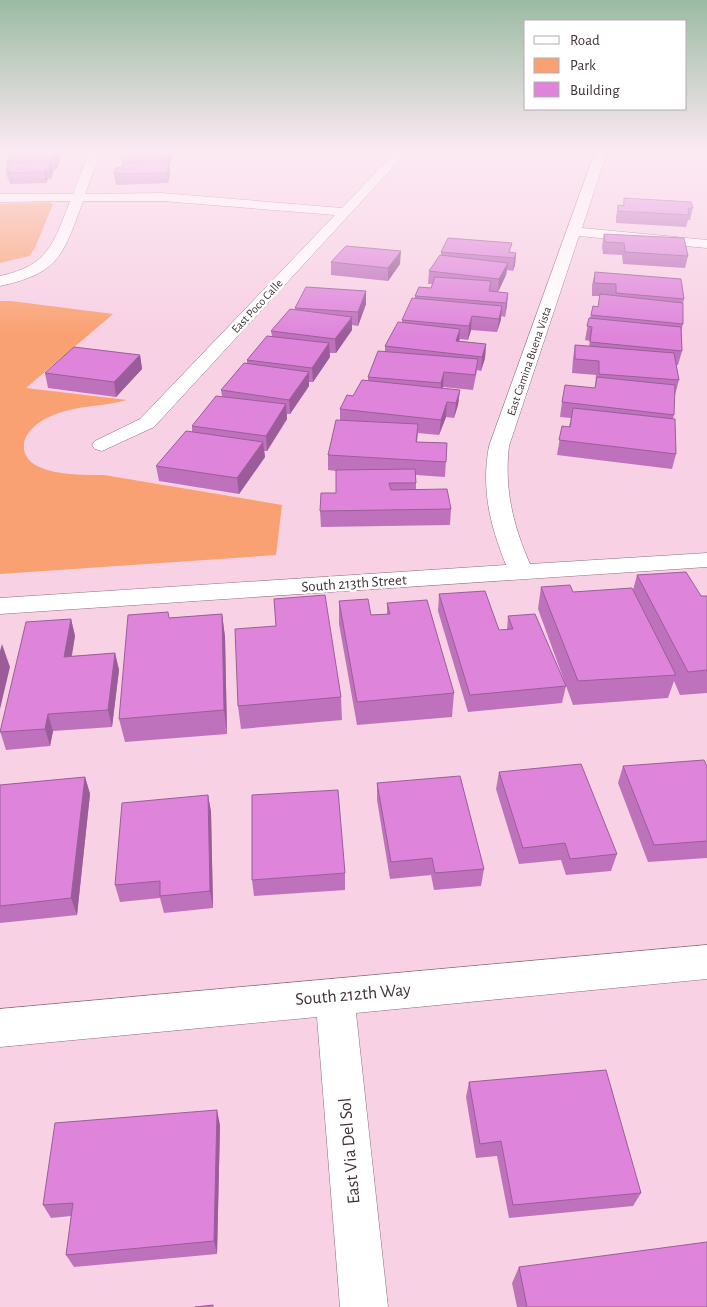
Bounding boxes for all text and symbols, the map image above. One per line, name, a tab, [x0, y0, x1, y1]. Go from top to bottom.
legend	[524, 20, 687, 110]
text: Road	[570, 33, 600, 48]
text: Park	[570, 58, 596, 73]
text: Building	[570, 83, 620, 98]
street label: East Poco Calle	[229, 277, 285, 335]
street label: East Camina Buena Vista	[505, 304, 553, 417]
street label: South 213th Street	[301, 572, 407, 595]
street label: South 212th Way	[295, 981, 412, 1009]
street label: East Via Del Sol	[336, 1097, 364, 1205]

